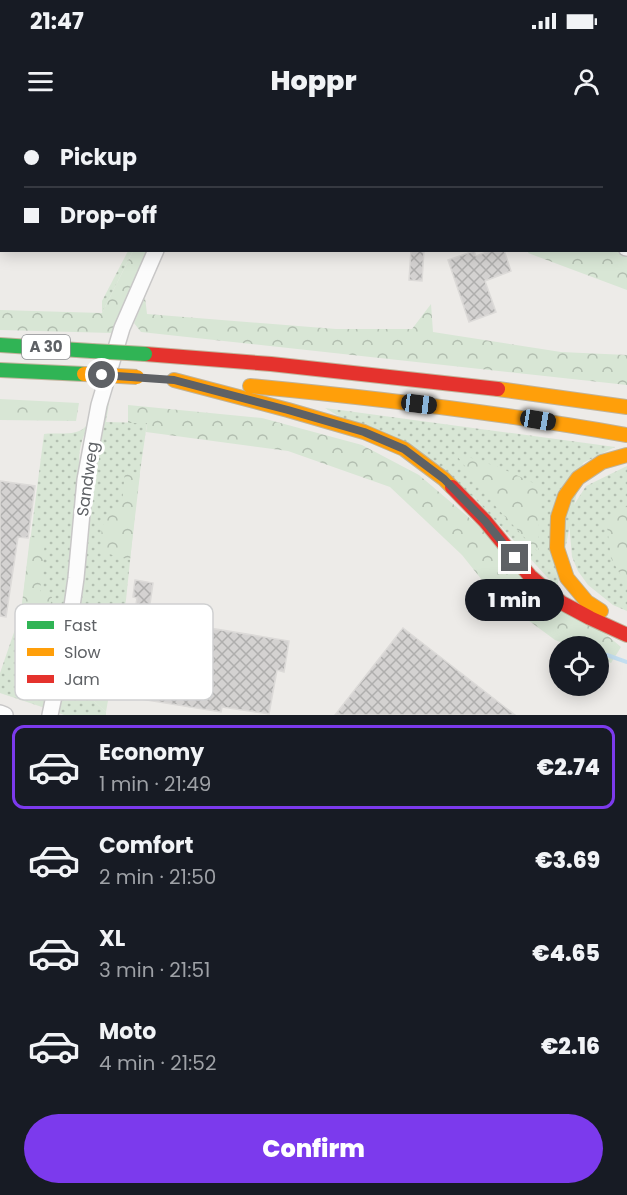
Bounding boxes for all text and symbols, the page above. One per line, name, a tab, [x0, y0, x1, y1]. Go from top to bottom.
text: 21:47	[30, 6, 84, 37]
text: Hoppr	[270, 62, 357, 99]
icon: menu	[24, 65, 57, 98]
icon: person	[570, 65, 603, 98]
text: Pickup	[60, 142, 137, 173]
text: Drop-off	[60, 200, 157, 231]
road number: A 30	[22, 335, 70, 359]
route start	[88, 361, 115, 388]
car	[400, 393, 438, 415]
car	[519, 408, 557, 432]
street label: Sandweg	[71, 440, 104, 518]
route end	[501, 544, 528, 571]
callout: 1 min	[466, 579, 564, 621]
text: 1 min	[488, 586, 541, 614]
legend	[15, 604, 213, 700]
text: Fast	[64, 614, 97, 637]
map controls	[549, 636, 609, 696]
button: locate	[549, 636, 609, 696]
text: Slow	[64, 641, 101, 664]
text: Jam	[64, 668, 100, 691]
text: Economy	[99, 737, 204, 768]
icon: car	[27, 740, 81, 794]
text: €2.74	[537, 752, 600, 783]
text: 1 min · 21:49	[99, 770, 211, 798]
text: Comfort	[99, 830, 193, 861]
icon: car	[27, 833, 81, 887]
text: €3.69	[535, 845, 600, 876]
text: 2 min · 21:50	[99, 863, 216, 891]
text: XL	[99, 923, 125, 954]
icon: car	[27, 926, 81, 980]
text: €4.65	[532, 938, 600, 969]
text: 3 min · 21:51	[99, 956, 210, 984]
text: Moto	[99, 1016, 156, 1047]
icon: car	[27, 1019, 81, 1073]
text: €2.16	[541, 1031, 600, 1062]
text: 4 min · 21:52	[99, 1049, 216, 1077]
button: Confirm	[24, 1114, 603, 1183]

